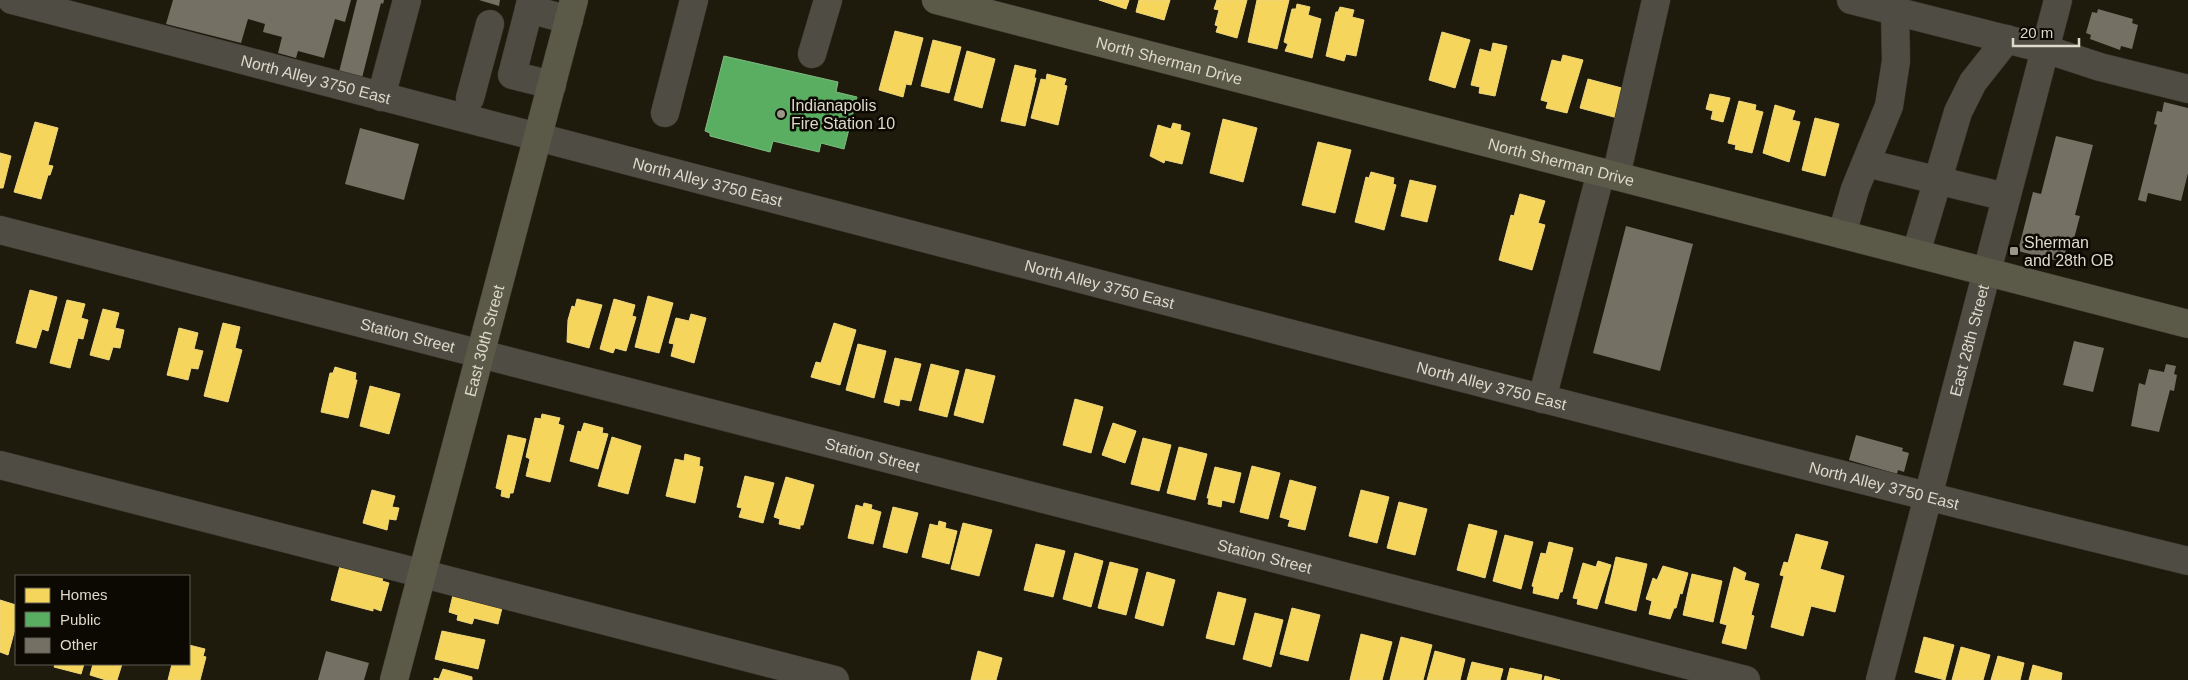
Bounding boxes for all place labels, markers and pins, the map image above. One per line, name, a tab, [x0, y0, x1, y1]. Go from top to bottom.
place label: Indianapolis Fire Station 10	[791, 97, 895, 132]
marker: Indianapolis Fire Station 10	[775, 108, 787, 120]
place label: Sherman and 28th OB	[2024, 234, 2114, 269]
marker: Sherman and 28th OB	[2008, 245, 2020, 257]

